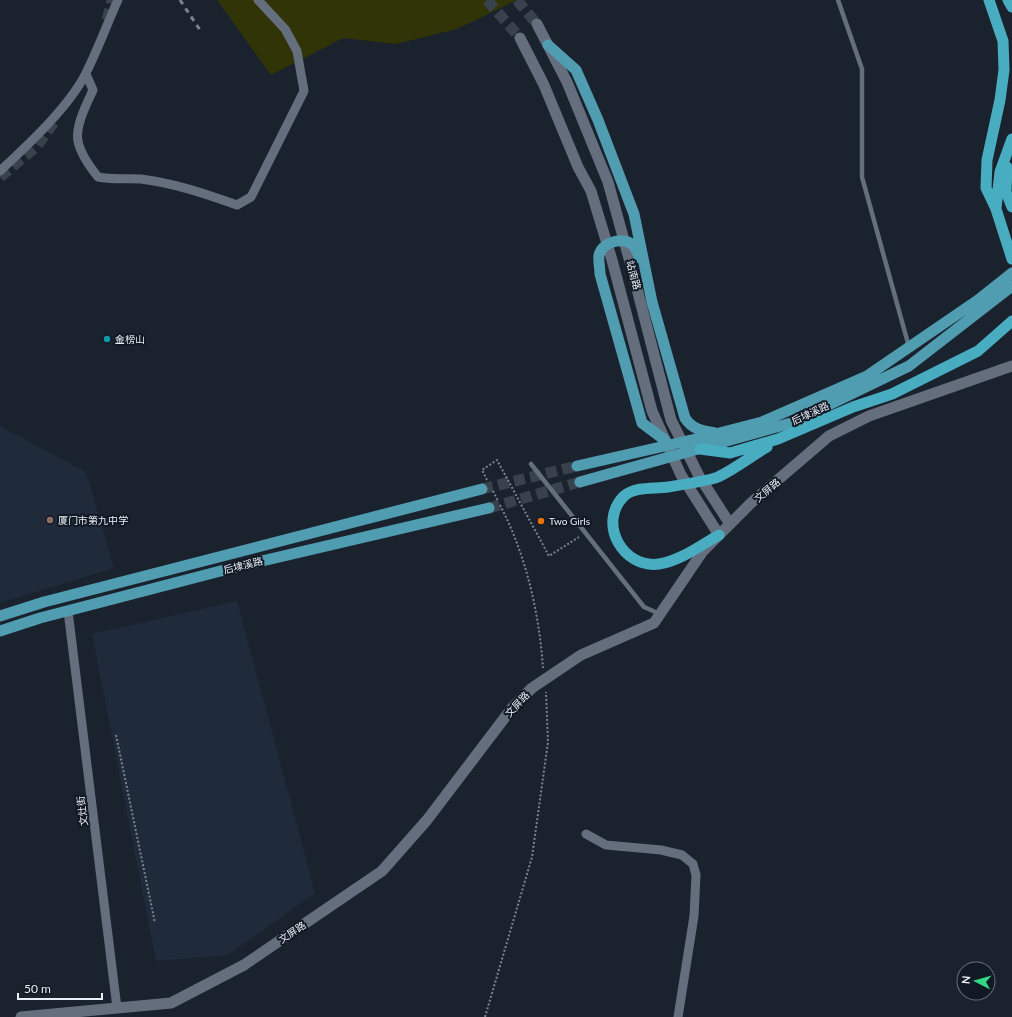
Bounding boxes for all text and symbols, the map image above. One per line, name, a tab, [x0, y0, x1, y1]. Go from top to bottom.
street label: 站南路	[624, 259, 644, 291]
place label: 金榜山	[115, 333, 145, 345]
marker: 金榜山	[102, 334, 112, 344]
street label: 后埭溪路	[789, 399, 831, 427]
street label: 文屏路	[752, 476, 782, 504]
place label: 厦门市第九中学	[58, 514, 128, 526]
marker: 厦门市第九中学	[45, 515, 55, 525]
place label: Two Girls	[549, 515, 590, 527]
marker: Two Girls	[536, 516, 546, 526]
street label: 后埭溪路	[222, 554, 264, 576]
street label: 文屏路	[502, 689, 532, 719]
street label: 文灶街	[74, 795, 90, 827]
street label: 文屏路	[276, 919, 308, 945]
north arrow	[956, 961, 996, 1001]
scale bar	[18, 975, 102, 1001]
text: N	[959, 975, 972, 985]
text: 50 m	[24, 981, 51, 996]

